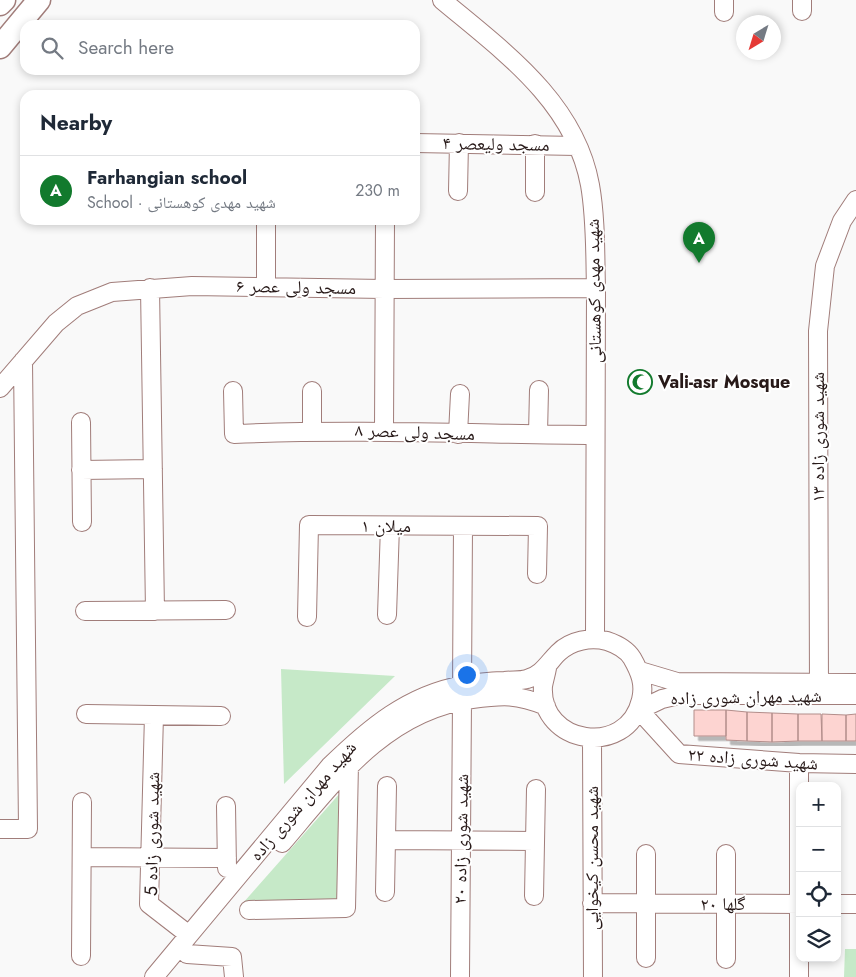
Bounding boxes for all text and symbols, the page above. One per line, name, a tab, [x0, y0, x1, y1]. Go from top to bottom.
north arrow	[736, 15, 781, 60]
search box	[20, 20, 420, 75]
icon: search	[38, 34, 66, 62]
text: Search here	[78, 34, 174, 61]
text: Nearby	[40, 108, 112, 138]
street label: مسجد ولیعصر ۴	[442, 130, 550, 158]
text: Farhangian school	[87, 164, 247, 191]
text: A	[50, 179, 62, 202]
text: 230 m	[355, 179, 400, 202]
text: School · شهید مهدی کوهستانی	[87, 191, 276, 214]
street label: شهید مهدی کوهستانی	[580, 219, 608, 363]
pin: A	[683, 222, 715, 263]
street label: مسجد ولی عصر ۶	[236, 273, 356, 301]
mosque icon: Vali-asr Mosque	[627, 369, 653, 395]
place label: Vali-asr Mosque	[657, 369, 790, 395]
street label: شهید شوری زاده ۱۳	[805, 372, 831, 502]
street label: مسجد ولی عصر ۸	[355, 417, 475, 447]
street label: میلان ۱	[361, 513, 411, 539]
your location	[454, 662, 480, 688]
street label: شهید مهران شوری زاده	[670, 683, 822, 711]
street label: شهید مهران شوری زاده	[244, 735, 362, 867]
street label: شهید شوری زاده ۲۲	[687, 741, 819, 777]
street label: شهید شوری زاده 5	[138, 772, 166, 896]
street label: شهید شوری زاده ۲۰	[447, 774, 475, 904]
map controls	[796, 782, 841, 962]
button: +	[796, 782, 841, 827]
street label: شهید محسن کیخوایی	[579, 786, 605, 930]
button: −	[796, 827, 841, 872]
button: locate	[796, 872, 841, 917]
street label: گلها ۲۰	[701, 891, 746, 917]
button: layers	[796, 917, 841, 962]

